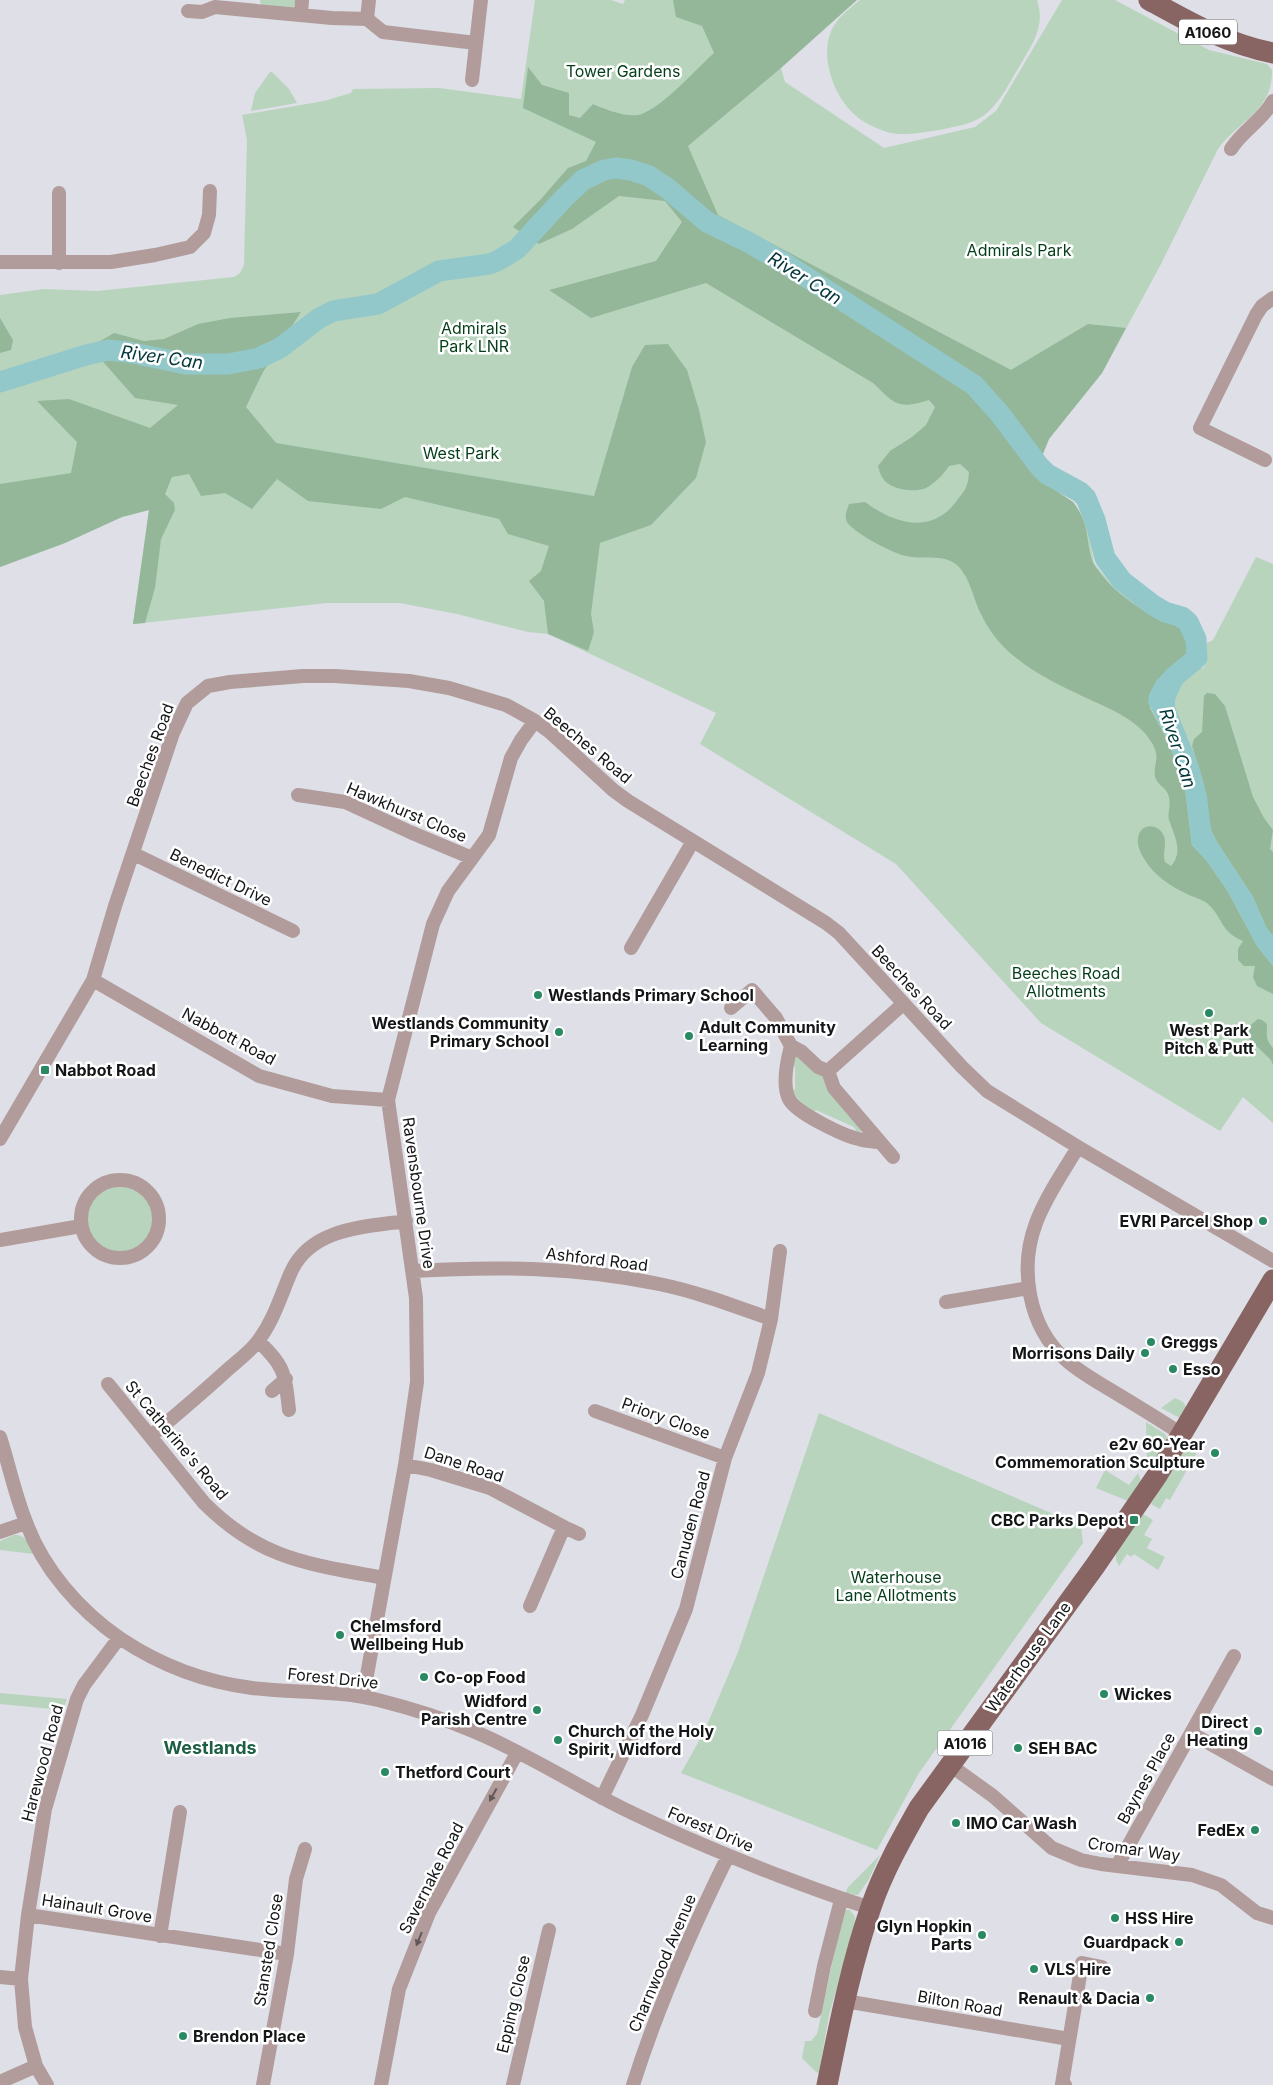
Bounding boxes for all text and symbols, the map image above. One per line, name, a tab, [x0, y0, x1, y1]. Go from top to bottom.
road number: A1060	[1179, 20, 1237, 44]
park label: Tower Gardens	[566, 61, 680, 81]
park label: Admirals Park	[967, 240, 1072, 260]
water label: River Can	[764, 247, 846, 309]
park label: Admirals Park LNR	[439, 318, 509, 356]
water label: River Can	[120, 341, 204, 373]
park label: West Park	[423, 443, 500, 463]
street label: Beeches Road	[122, 701, 178, 809]
street label: Beeches Road	[540, 702, 636, 788]
water label: River Can	[1155, 705, 1201, 791]
street label: Hawkhurst Close	[344, 778, 470, 846]
street label: Benedict Drive	[167, 844, 275, 910]
street label: Beeches Road	[868, 940, 956, 1034]
park label: Beeches Road Allotments	[1012, 963, 1120, 1001]
place label: Westlands Primary School	[548, 985, 754, 1005]
marker: Westlands Primary School	[532, 989, 544, 1001]
street label: Nabbott Road	[179, 1003, 279, 1069]
marker: West Park Pitch & Putt	[1203, 1007, 1215, 1019]
place label: Westlands Community Primary School	[371, 1013, 549, 1051]
place label: Adult Community Learning	[699, 1017, 836, 1055]
place label: West Park Pitch & Putt	[1164, 1020, 1254, 1058]
marker: Westlands Community Primary School	[553, 1026, 565, 1038]
marker: Adult Community Learning	[683, 1030, 695, 1042]
place label: Nabbot Road	[55, 1060, 156, 1080]
marker: Nabbot Road	[39, 1064, 51, 1076]
street label: Ravensbourne Drive	[398, 1116, 440, 1270]
place label: EVRI Parcel Shop	[1120, 1211, 1253, 1231]
marker: EVRI Parcel Shop	[1257, 1215, 1269, 1227]
street label: Ashford Road	[545, 1243, 649, 1275]
place label: Greggs	[1161, 1332, 1218, 1352]
marker: Greggs	[1145, 1336, 1157, 1348]
place label: Morrisons Daily	[1012, 1343, 1135, 1363]
marker: Morrisons Daily	[1139, 1347, 1151, 1359]
place label: Esso	[1183, 1359, 1221, 1379]
marker: Esso	[1167, 1363, 1179, 1375]
street label: St Catherine's Road	[121, 1376, 233, 1504]
street label: Priory Close	[619, 1393, 713, 1443]
place label: e2v 60-Year Commemoration Sculpture	[995, 1434, 1205, 1472]
street label: Dane Road	[422, 1442, 506, 1486]
marker: e2v 60-Year Commemoration Sculpture	[1209, 1447, 1221, 1459]
street label: Canuden Road	[666, 1469, 714, 1581]
place label: CBC Parks Depot	[991, 1510, 1124, 1530]
marker: CBC Parks Depot	[1128, 1514, 1140, 1526]
park label: Waterhouse Lane Allotments	[835, 1567, 957, 1605]
street label: Waterhouse Lane	[981, 1598, 1075, 1716]
place label: Chelmsford Wellbeing Hub	[350, 1616, 464, 1654]
marker: Chelmsford Wellbeing Hub	[334, 1629, 346, 1641]
street label: Forest Drive	[287, 1663, 379, 1693]
place label: Co-op Food	[434, 1667, 525, 1687]
marker: Co-op Food	[418, 1671, 430, 1683]
place label: Wickes	[1114, 1684, 1172, 1704]
marker: Wickes	[1098, 1688, 1110, 1700]
place label: Widford Parish Centre	[421, 1691, 527, 1729]
street label: Harewood Road	[17, 1702, 67, 1824]
marker: Widford Parish Centre	[531, 1704, 543, 1716]
place label: Direct Heating	[1187, 1712, 1248, 1750]
place label: Church of the Holy Spirit, Widford	[568, 1721, 714, 1759]
marker: Direct Heating	[1252, 1725, 1264, 1737]
street label: Baynes Place	[1113, 1729, 1179, 1827]
road number: A1016	[938, 1730, 992, 1756]
marker: Church of the Holy Spirit, Widford	[552, 1734, 564, 1746]
district label: Westlands	[163, 1737, 257, 1758]
place label: SEH BAC	[1028, 1738, 1098, 1758]
marker: SEH BAC	[1012, 1742, 1024, 1754]
place label: Thetford Court	[395, 1762, 511, 1782]
marker: Thetford Court	[379, 1766, 391, 1778]
one-way arrow	[489, 1789, 498, 1802]
street label: Forest Drive	[665, 1802, 757, 1856]
place label: IMO Car Wash	[966, 1813, 1077, 1833]
marker: IMO Car Wash	[950, 1817, 962, 1829]
street label: Savernake Road	[394, 1819, 468, 1937]
place label: FedEx	[1197, 1820, 1245, 1840]
marker: FedEx	[1249, 1824, 1261, 1836]
street label: Cromar Way	[1086, 1833, 1182, 1865]
street label: Hainault Grove	[40, 1889, 154, 1927]
street label: Charnwood Avenue	[624, 1891, 700, 2035]
street label: Stansted Close	[249, 1892, 287, 2008]
place label: HSS Hire	[1125, 1908, 1194, 1928]
marker: HSS Hire	[1109, 1912, 1121, 1924]
place label: Glyn Hopkin Parts	[877, 1916, 972, 1954]
marker: Glyn Hopkin Parts	[976, 1929, 988, 1941]
one-way arrow	[415, 1932, 422, 1947]
place label: Guardpack	[1083, 1932, 1170, 1952]
marker: Guardpack	[1173, 1936, 1185, 1948]
street label: Epping Close	[492, 1953, 534, 2055]
place label: VLS Hire	[1044, 1959, 1111, 1979]
marker: VLS Hire	[1028, 1963, 1040, 1975]
street label: Bilton Road	[916, 1986, 1004, 2020]
place label: Renault & Dacia	[1018, 1988, 1140, 2008]
marker: Renault & Dacia	[1144, 1992, 1156, 2004]
place label: Brendon Place	[193, 2026, 306, 2046]
marker: Brendon Place	[177, 2030, 189, 2042]

